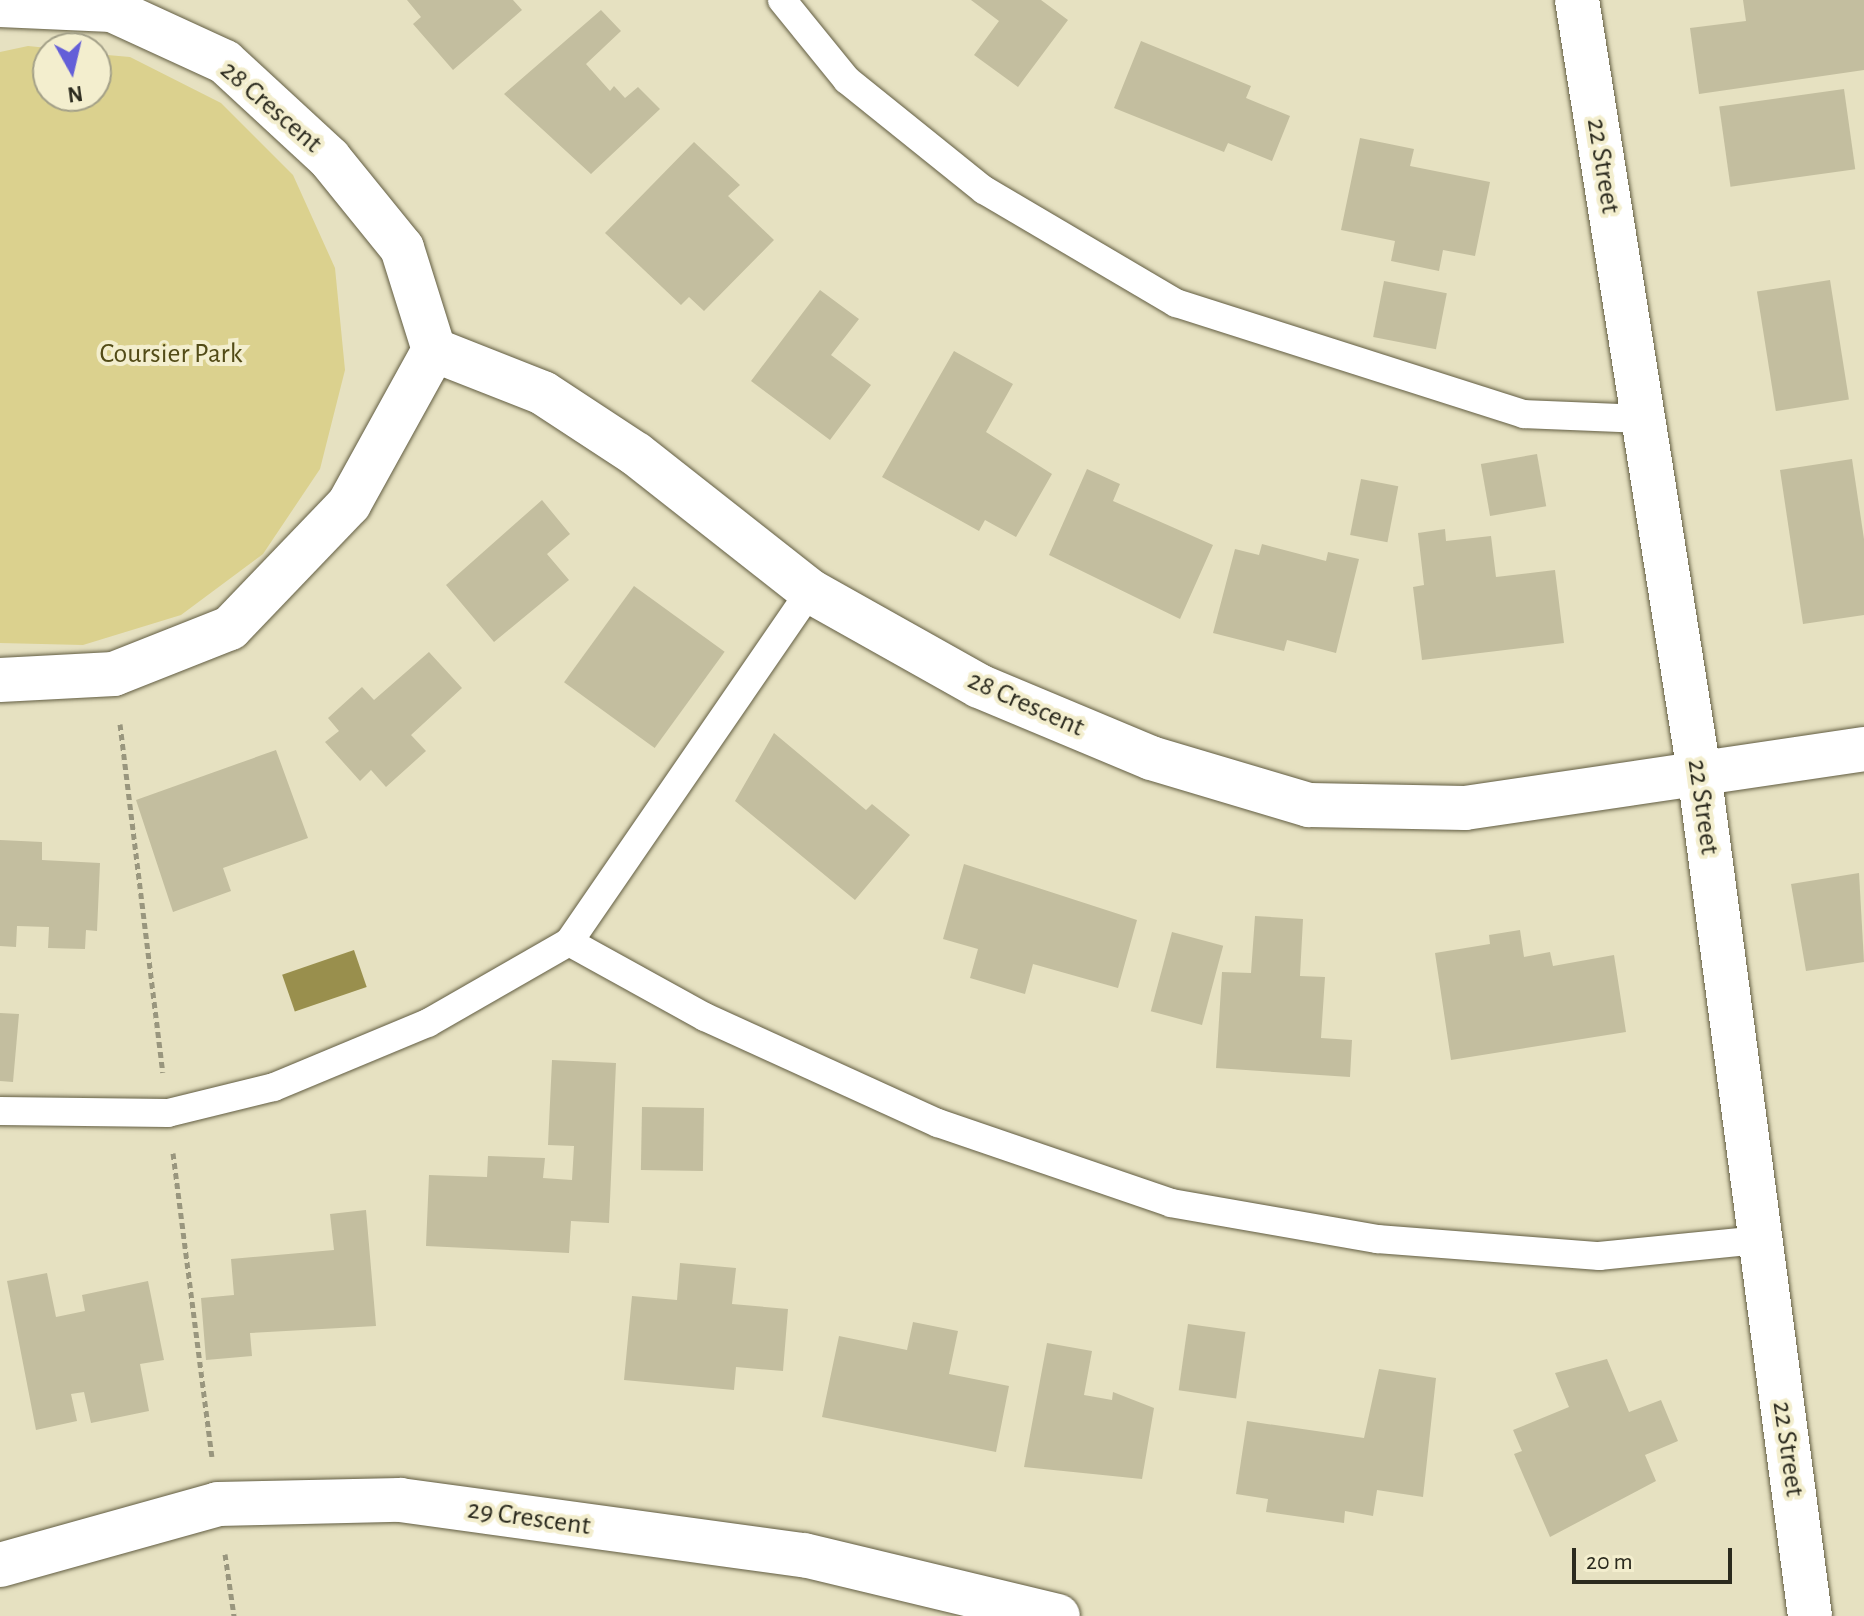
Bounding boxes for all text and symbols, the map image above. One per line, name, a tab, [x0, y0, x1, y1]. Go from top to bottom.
north arrow	[32, 32, 112, 112]
street label: 28 Crescent	[213, 54, 329, 160]
text: N	[66, 82, 84, 106]
street label: 22 Street	[1579, 116, 1627, 216]
park label: Coursier Park	[100, 337, 242, 371]
street label: 28 Crescent	[963, 663, 1089, 745]
street label: 22 Street	[1680, 757, 1726, 857]
street label: 22 Street	[1765, 1399, 1811, 1499]
street label: 29 Crescent	[465, 1493, 593, 1543]
scale bar	[1576, 1532, 1736, 1582]
text: 20 m	[1586, 1550, 1633, 1574]

